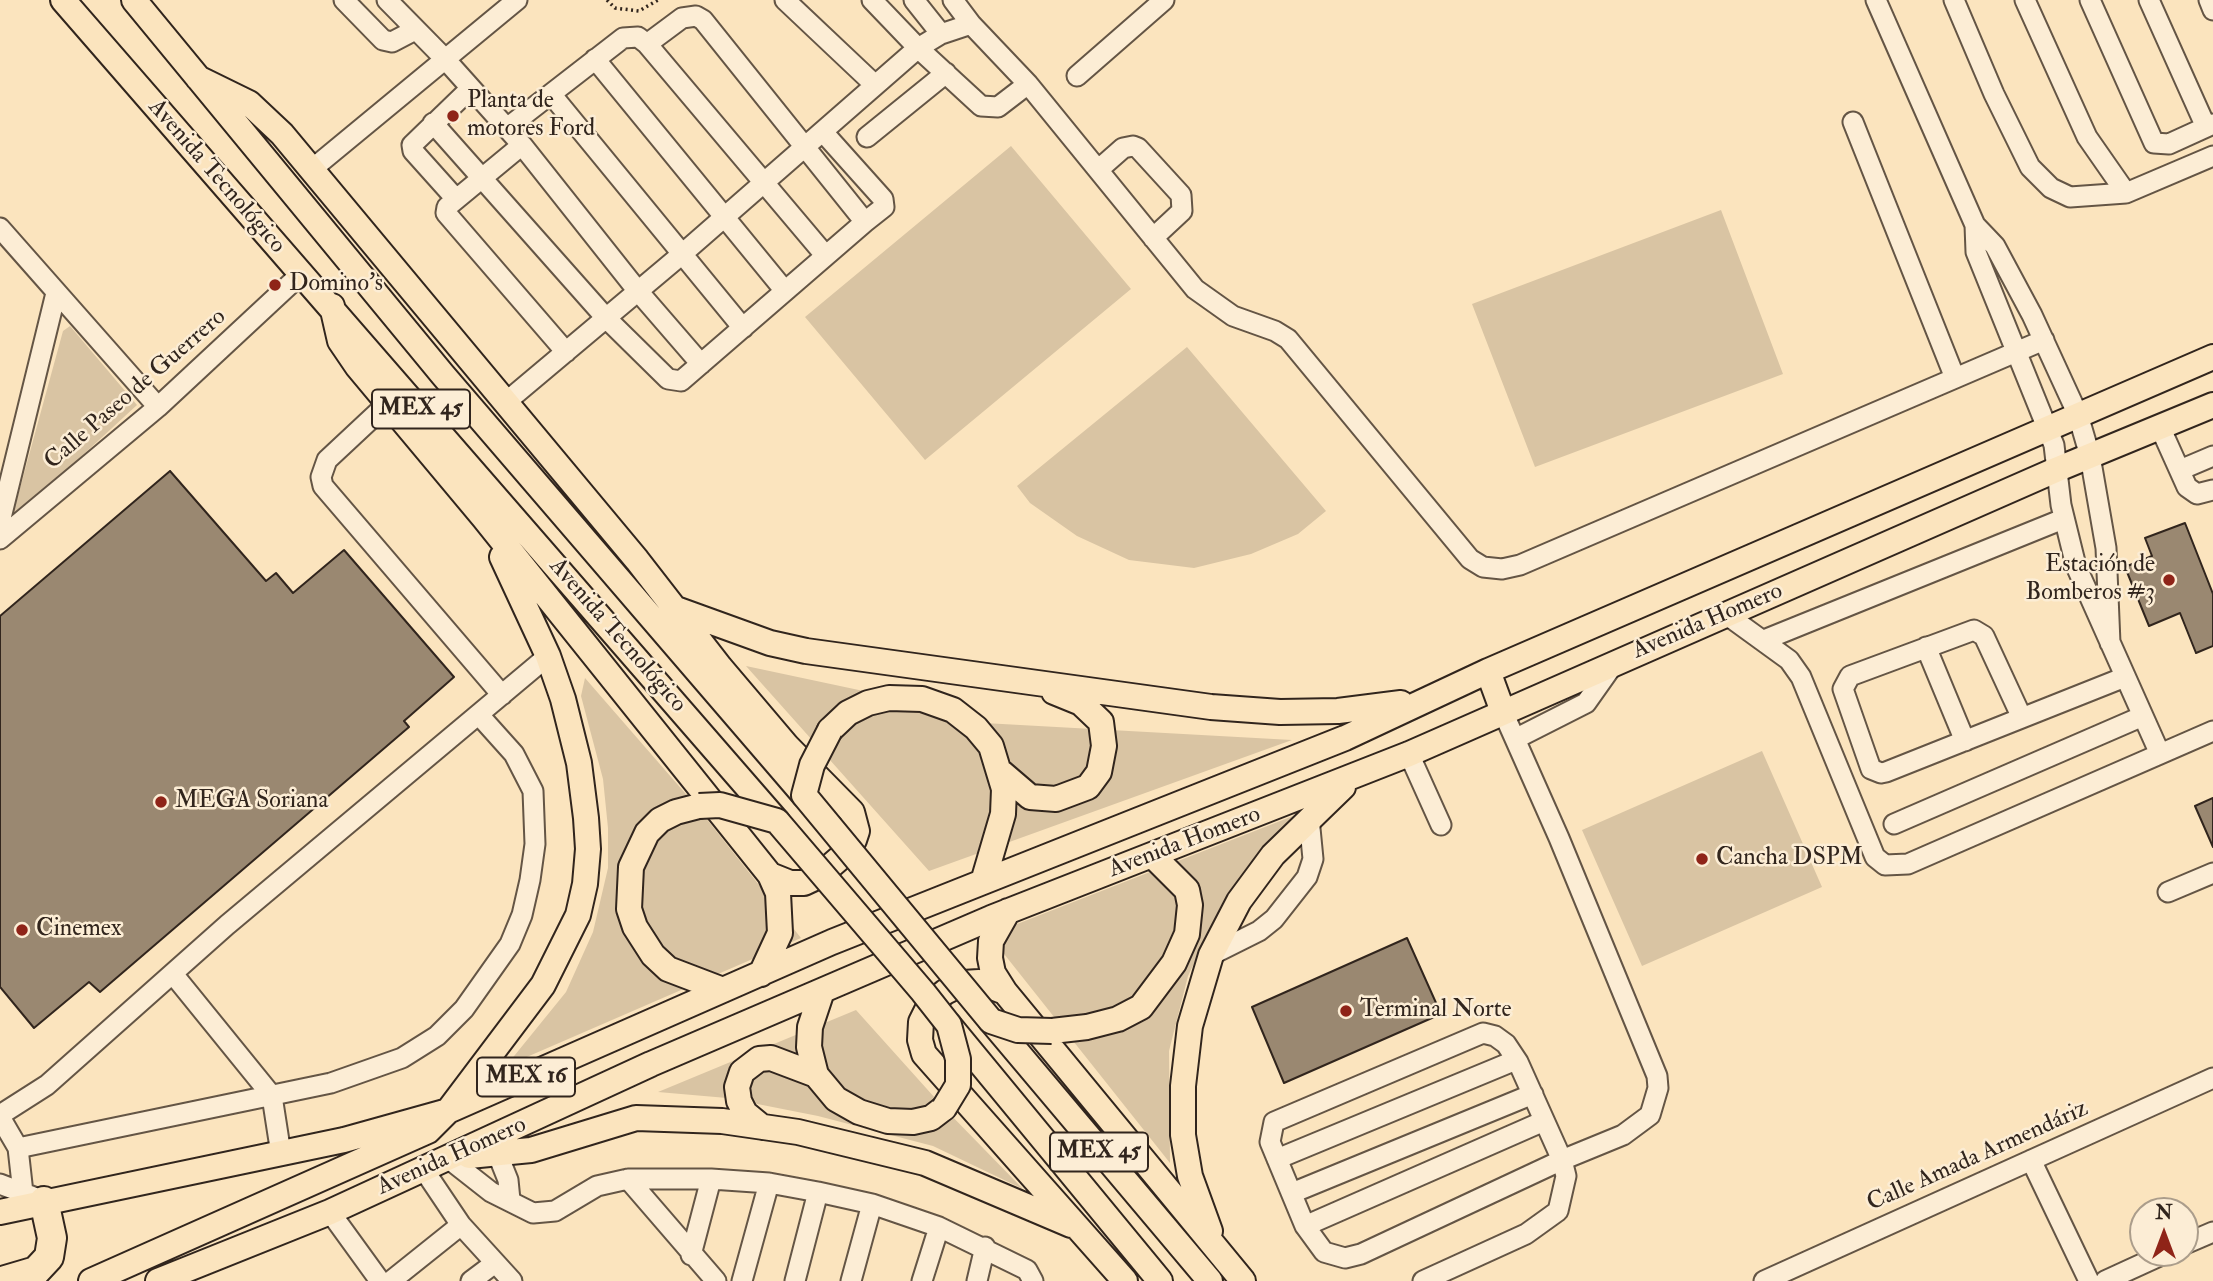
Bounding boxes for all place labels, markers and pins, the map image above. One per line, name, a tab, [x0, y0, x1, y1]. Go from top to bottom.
place label: Planta de motores Ford	[467, 88, 595, 144]
marker: Planta de motores Ford	[445, 108, 461, 124]
place label: Domino's	[289, 271, 383, 299]
marker: Domino's	[267, 277, 283, 293]
place label: Estación de Bomberos #3	[2025, 552, 2155, 608]
marker: Estación de Bomberos #3	[2161, 572, 2177, 588]
place label: MEGA Soriana	[175, 788, 328, 816]
marker: MEGA Soriana	[153, 794, 169, 810]
place label: Cancha DSPM	[1716, 845, 1863, 873]
marker: Cancha DSPM	[1694, 851, 1710, 867]
place label: Cinemex	[36, 916, 121, 944]
marker: Cinemex	[14, 922, 30, 938]
place label: Terminal Norte	[1360, 997, 1511, 1025]
marker: Terminal Norte	[1338, 1003, 1354, 1019]

